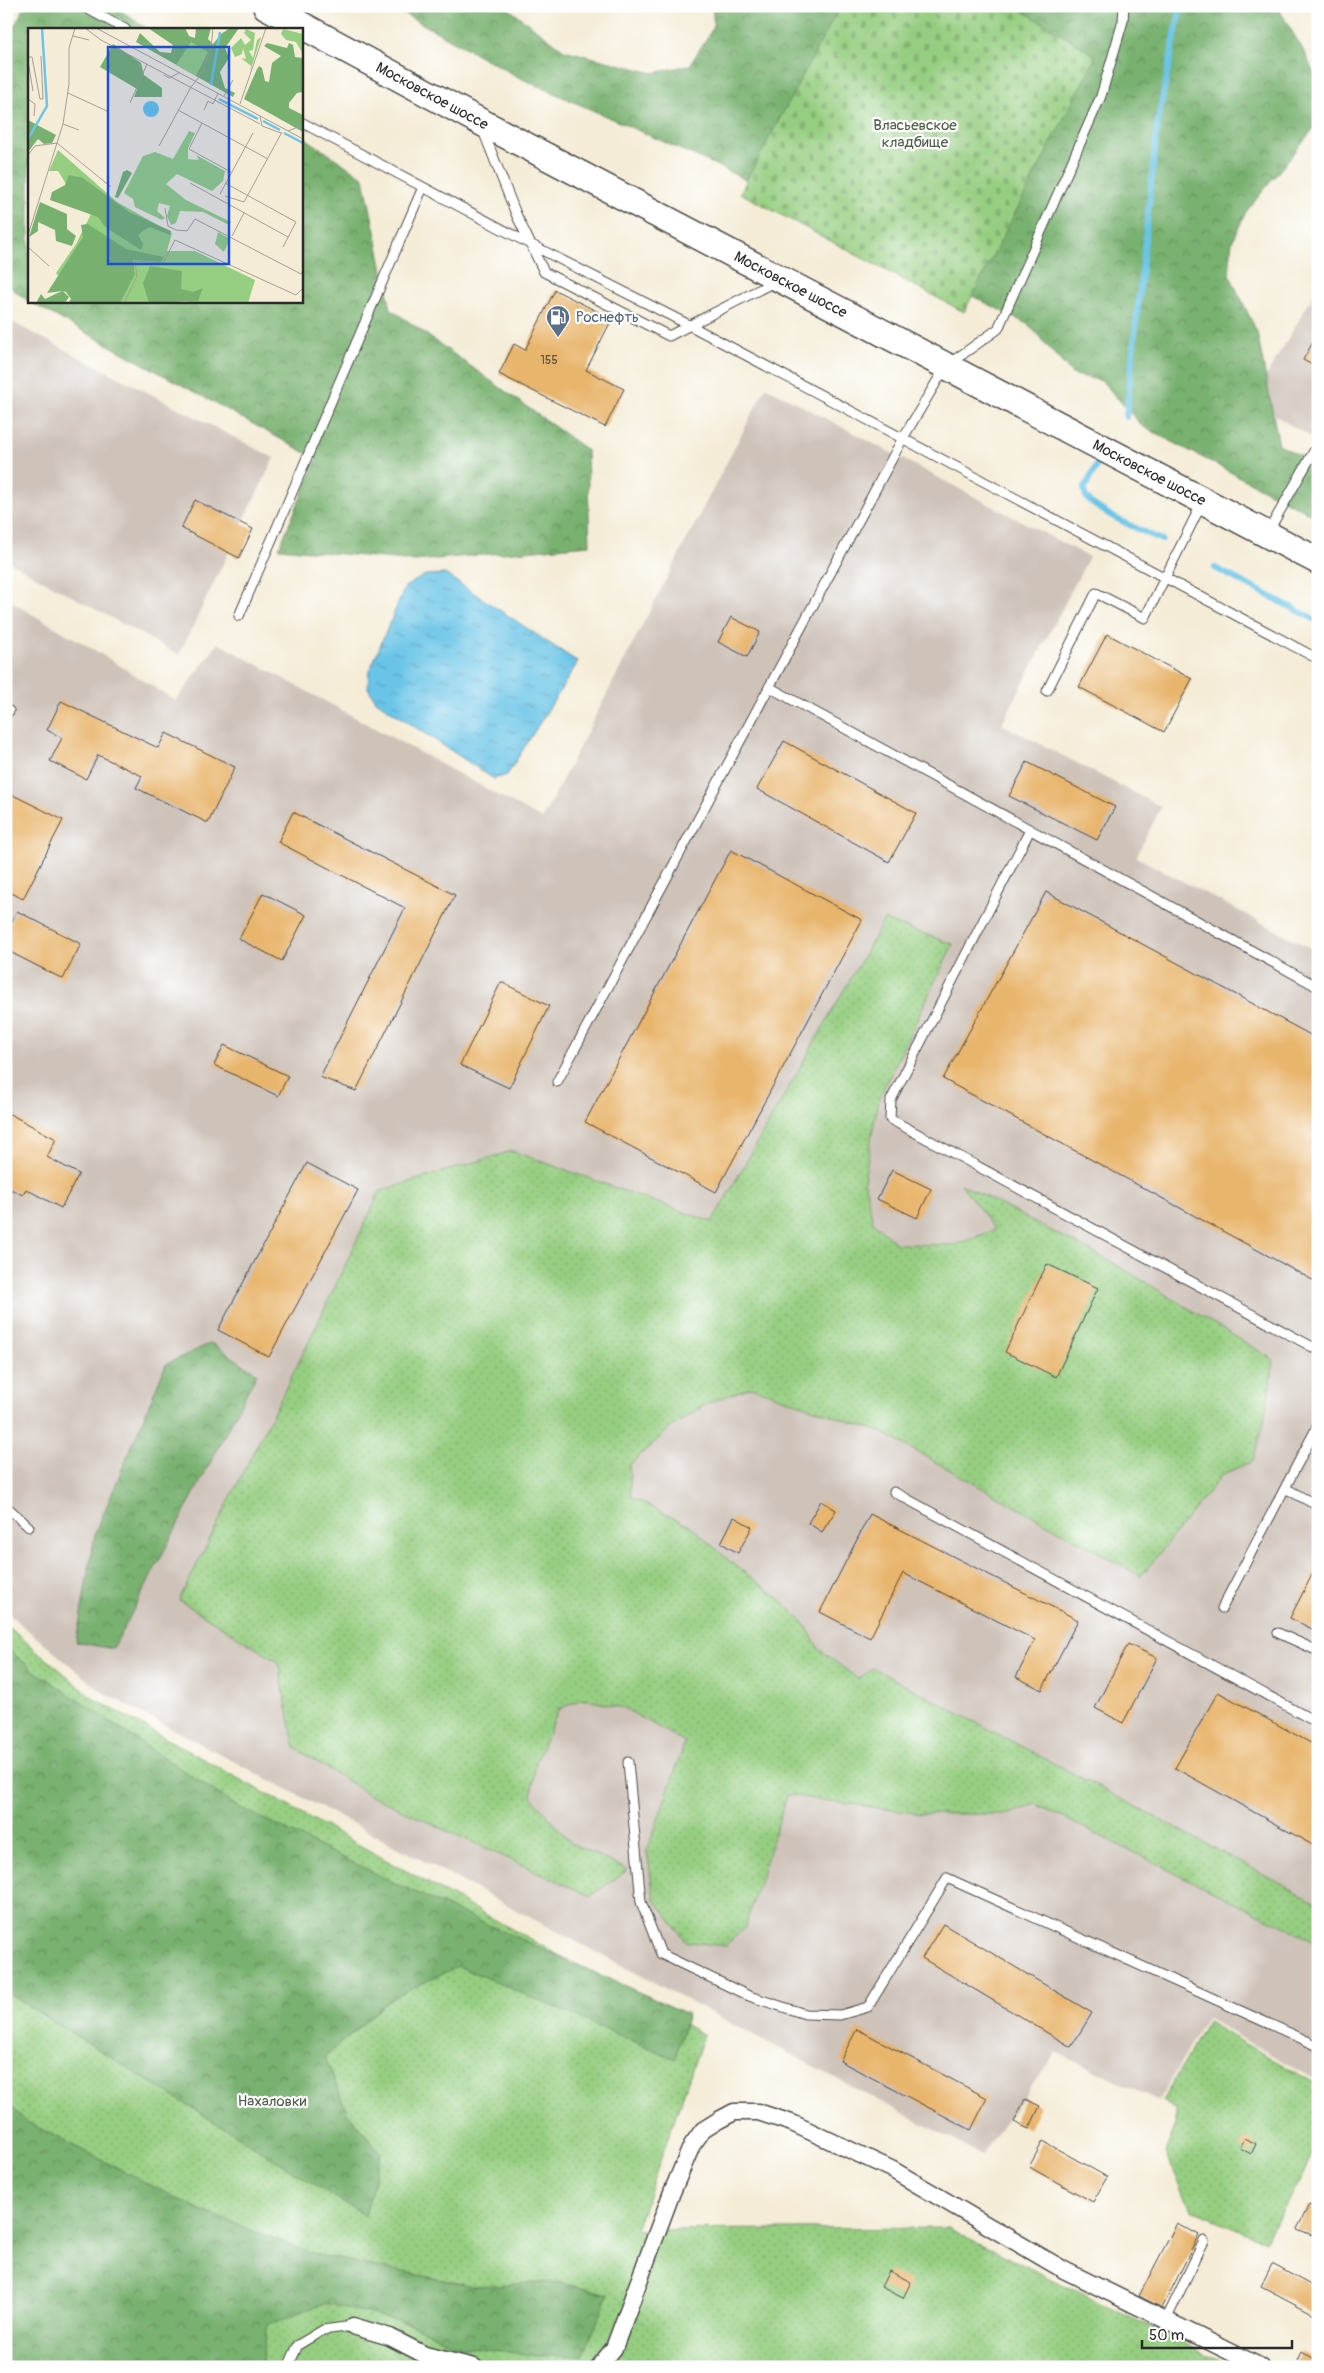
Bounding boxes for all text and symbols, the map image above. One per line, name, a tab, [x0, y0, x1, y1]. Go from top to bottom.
inset map	[28, 28, 302, 302]
street label: Московское шоссе	[372, 58, 492, 135]
park label: Власьевское кладбище	[873, 116, 957, 152]
street label: Московское шоссе	[731, 247, 851, 323]
fuel station icon: Роснефть	[545, 304, 571, 338]
place label: Роснефть	[576, 308, 639, 327]
house number: 155	[540, 353, 558, 368]
street label: Московское шоссе	[1089, 436, 1209, 511]
park label: Нахаловки	[238, 2092, 307, 2111]
scale bar	[1142, 2318, 1292, 2350]
text: 50 m	[1149, 2326, 1184, 2345]

